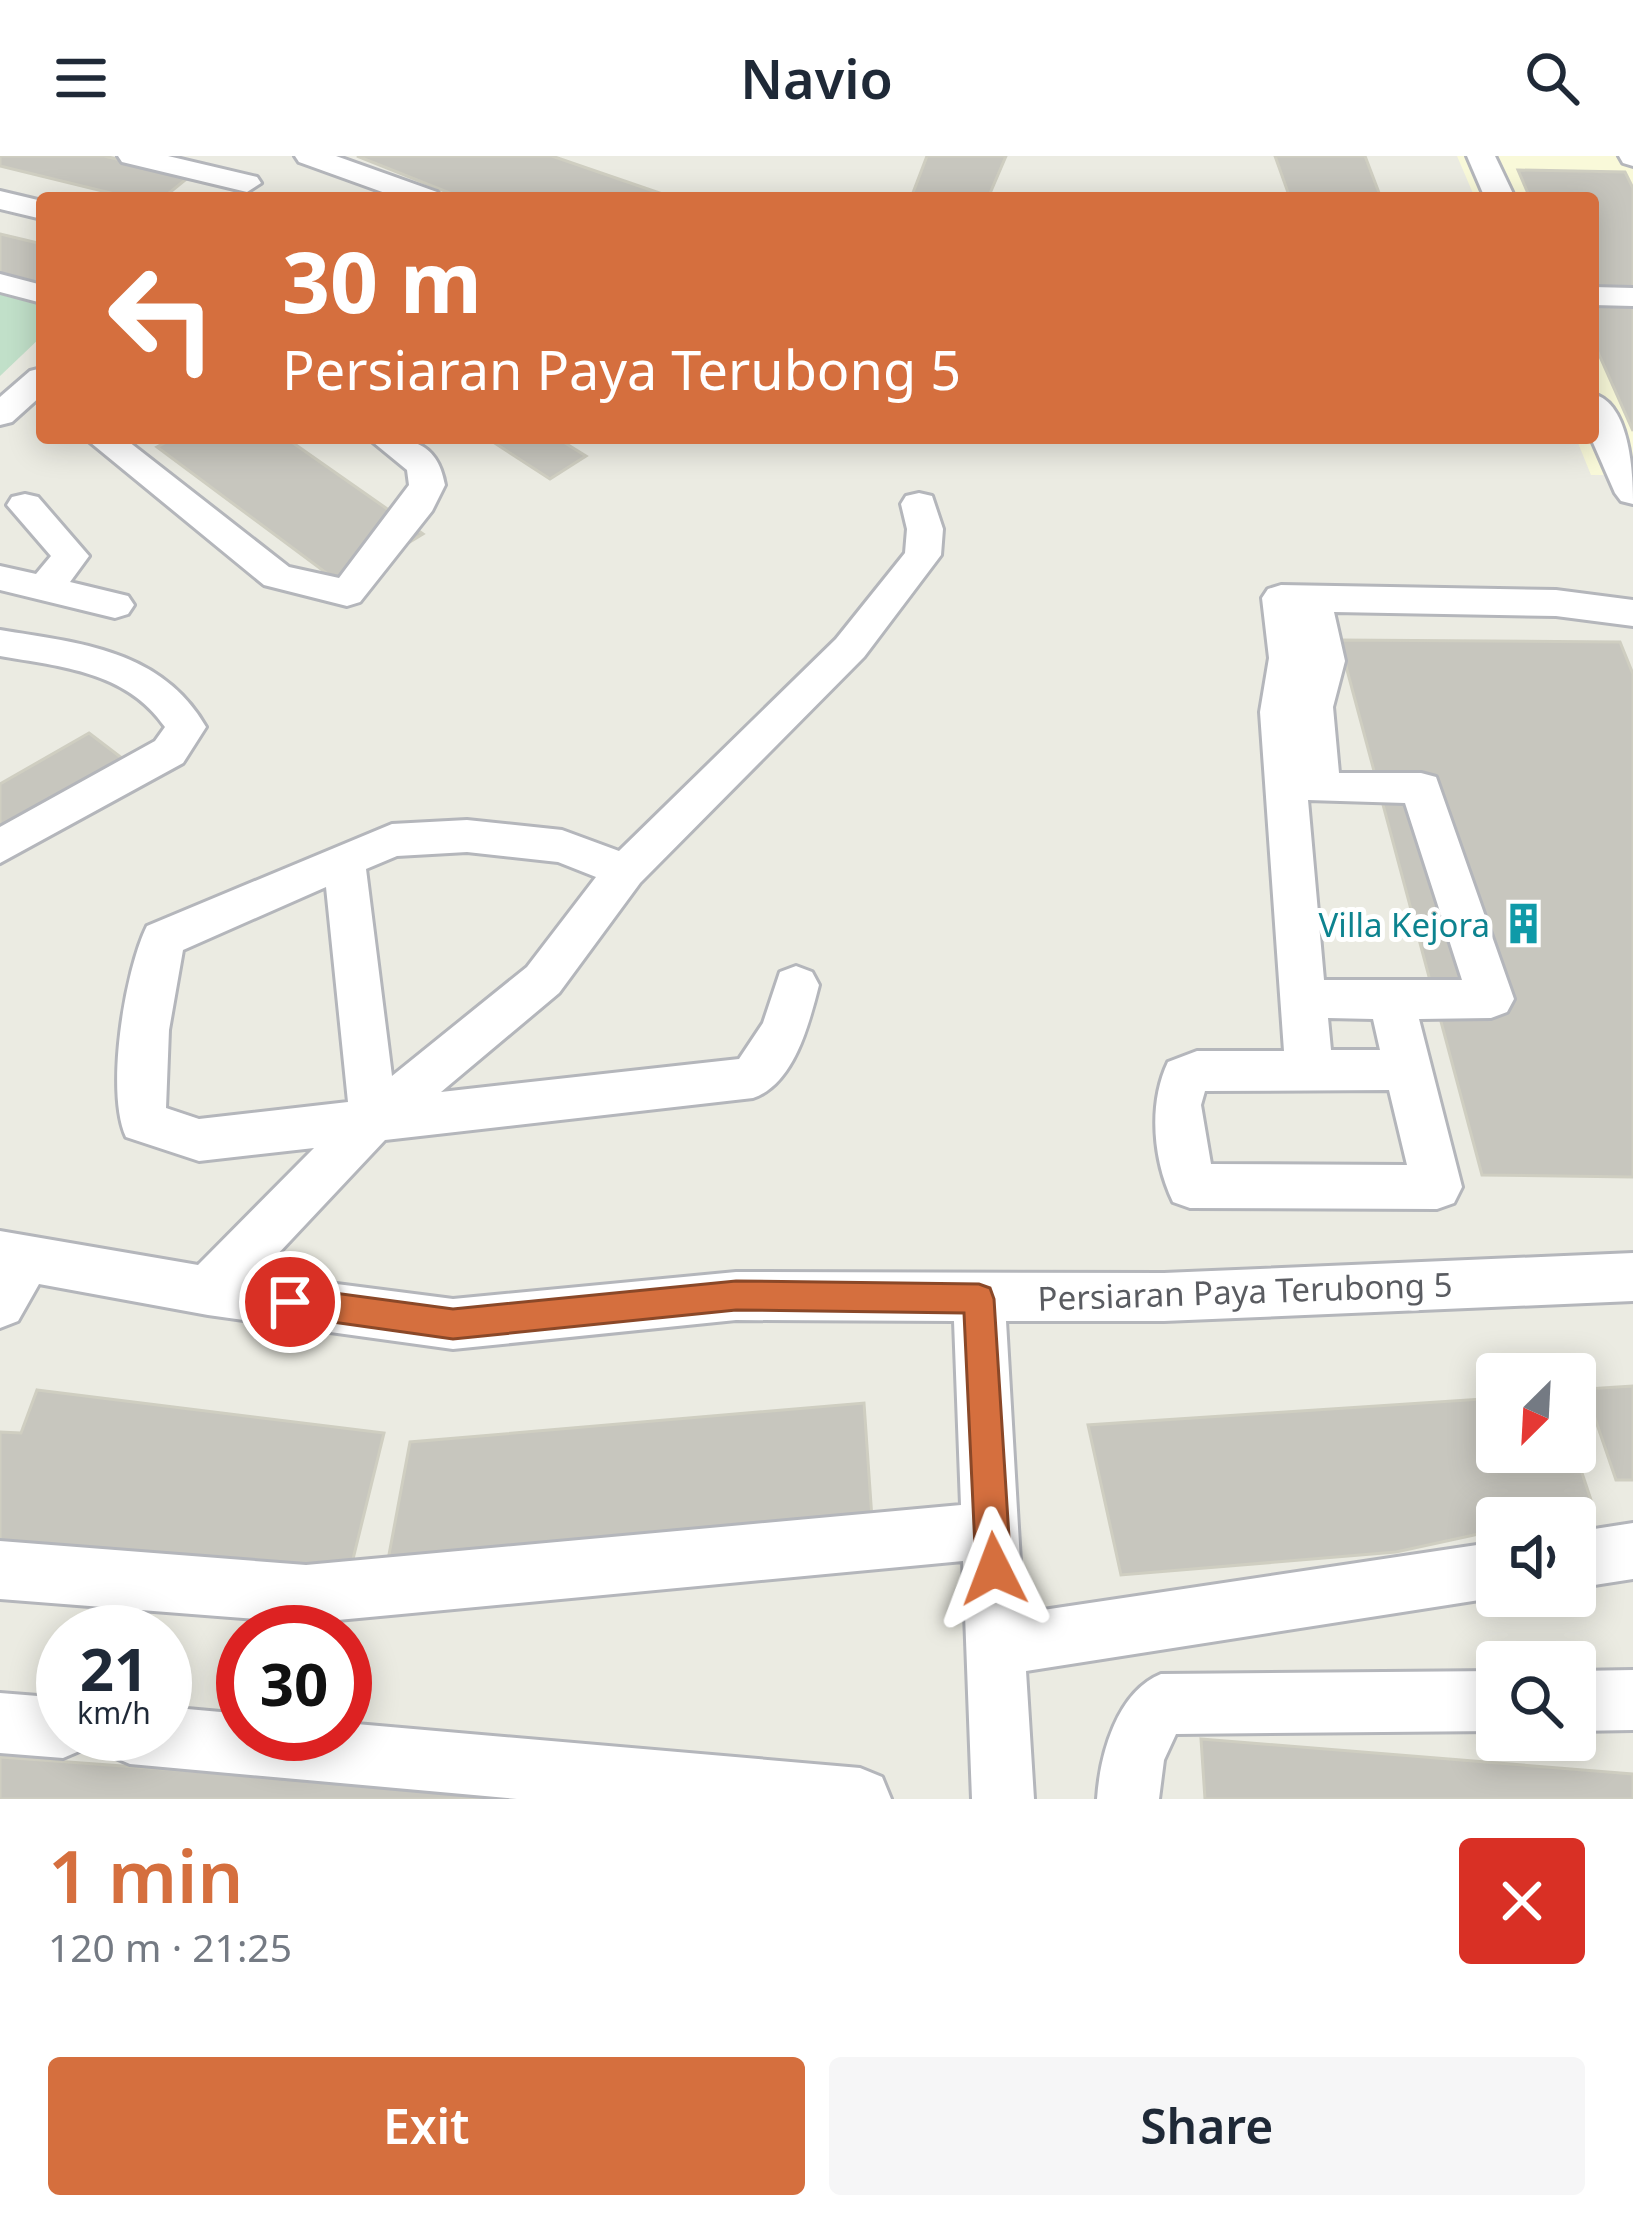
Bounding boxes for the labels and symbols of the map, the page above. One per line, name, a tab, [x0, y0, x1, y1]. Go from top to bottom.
building icon: Villa Kejora	[1501, 901, 1547, 947]
place label: Villa Kejora	[1319, 902, 1490, 947]
pin	[239, 1251, 341, 1353]
street label: Persiaran Paya Terubong 5	[1037, 1261, 1453, 1321]
north arrow	[1476, 1353, 1596, 1473]
position arrow	[931, 1506, 1057, 1632]
speed limit sign: 30	[216, 1605, 372, 1761]

